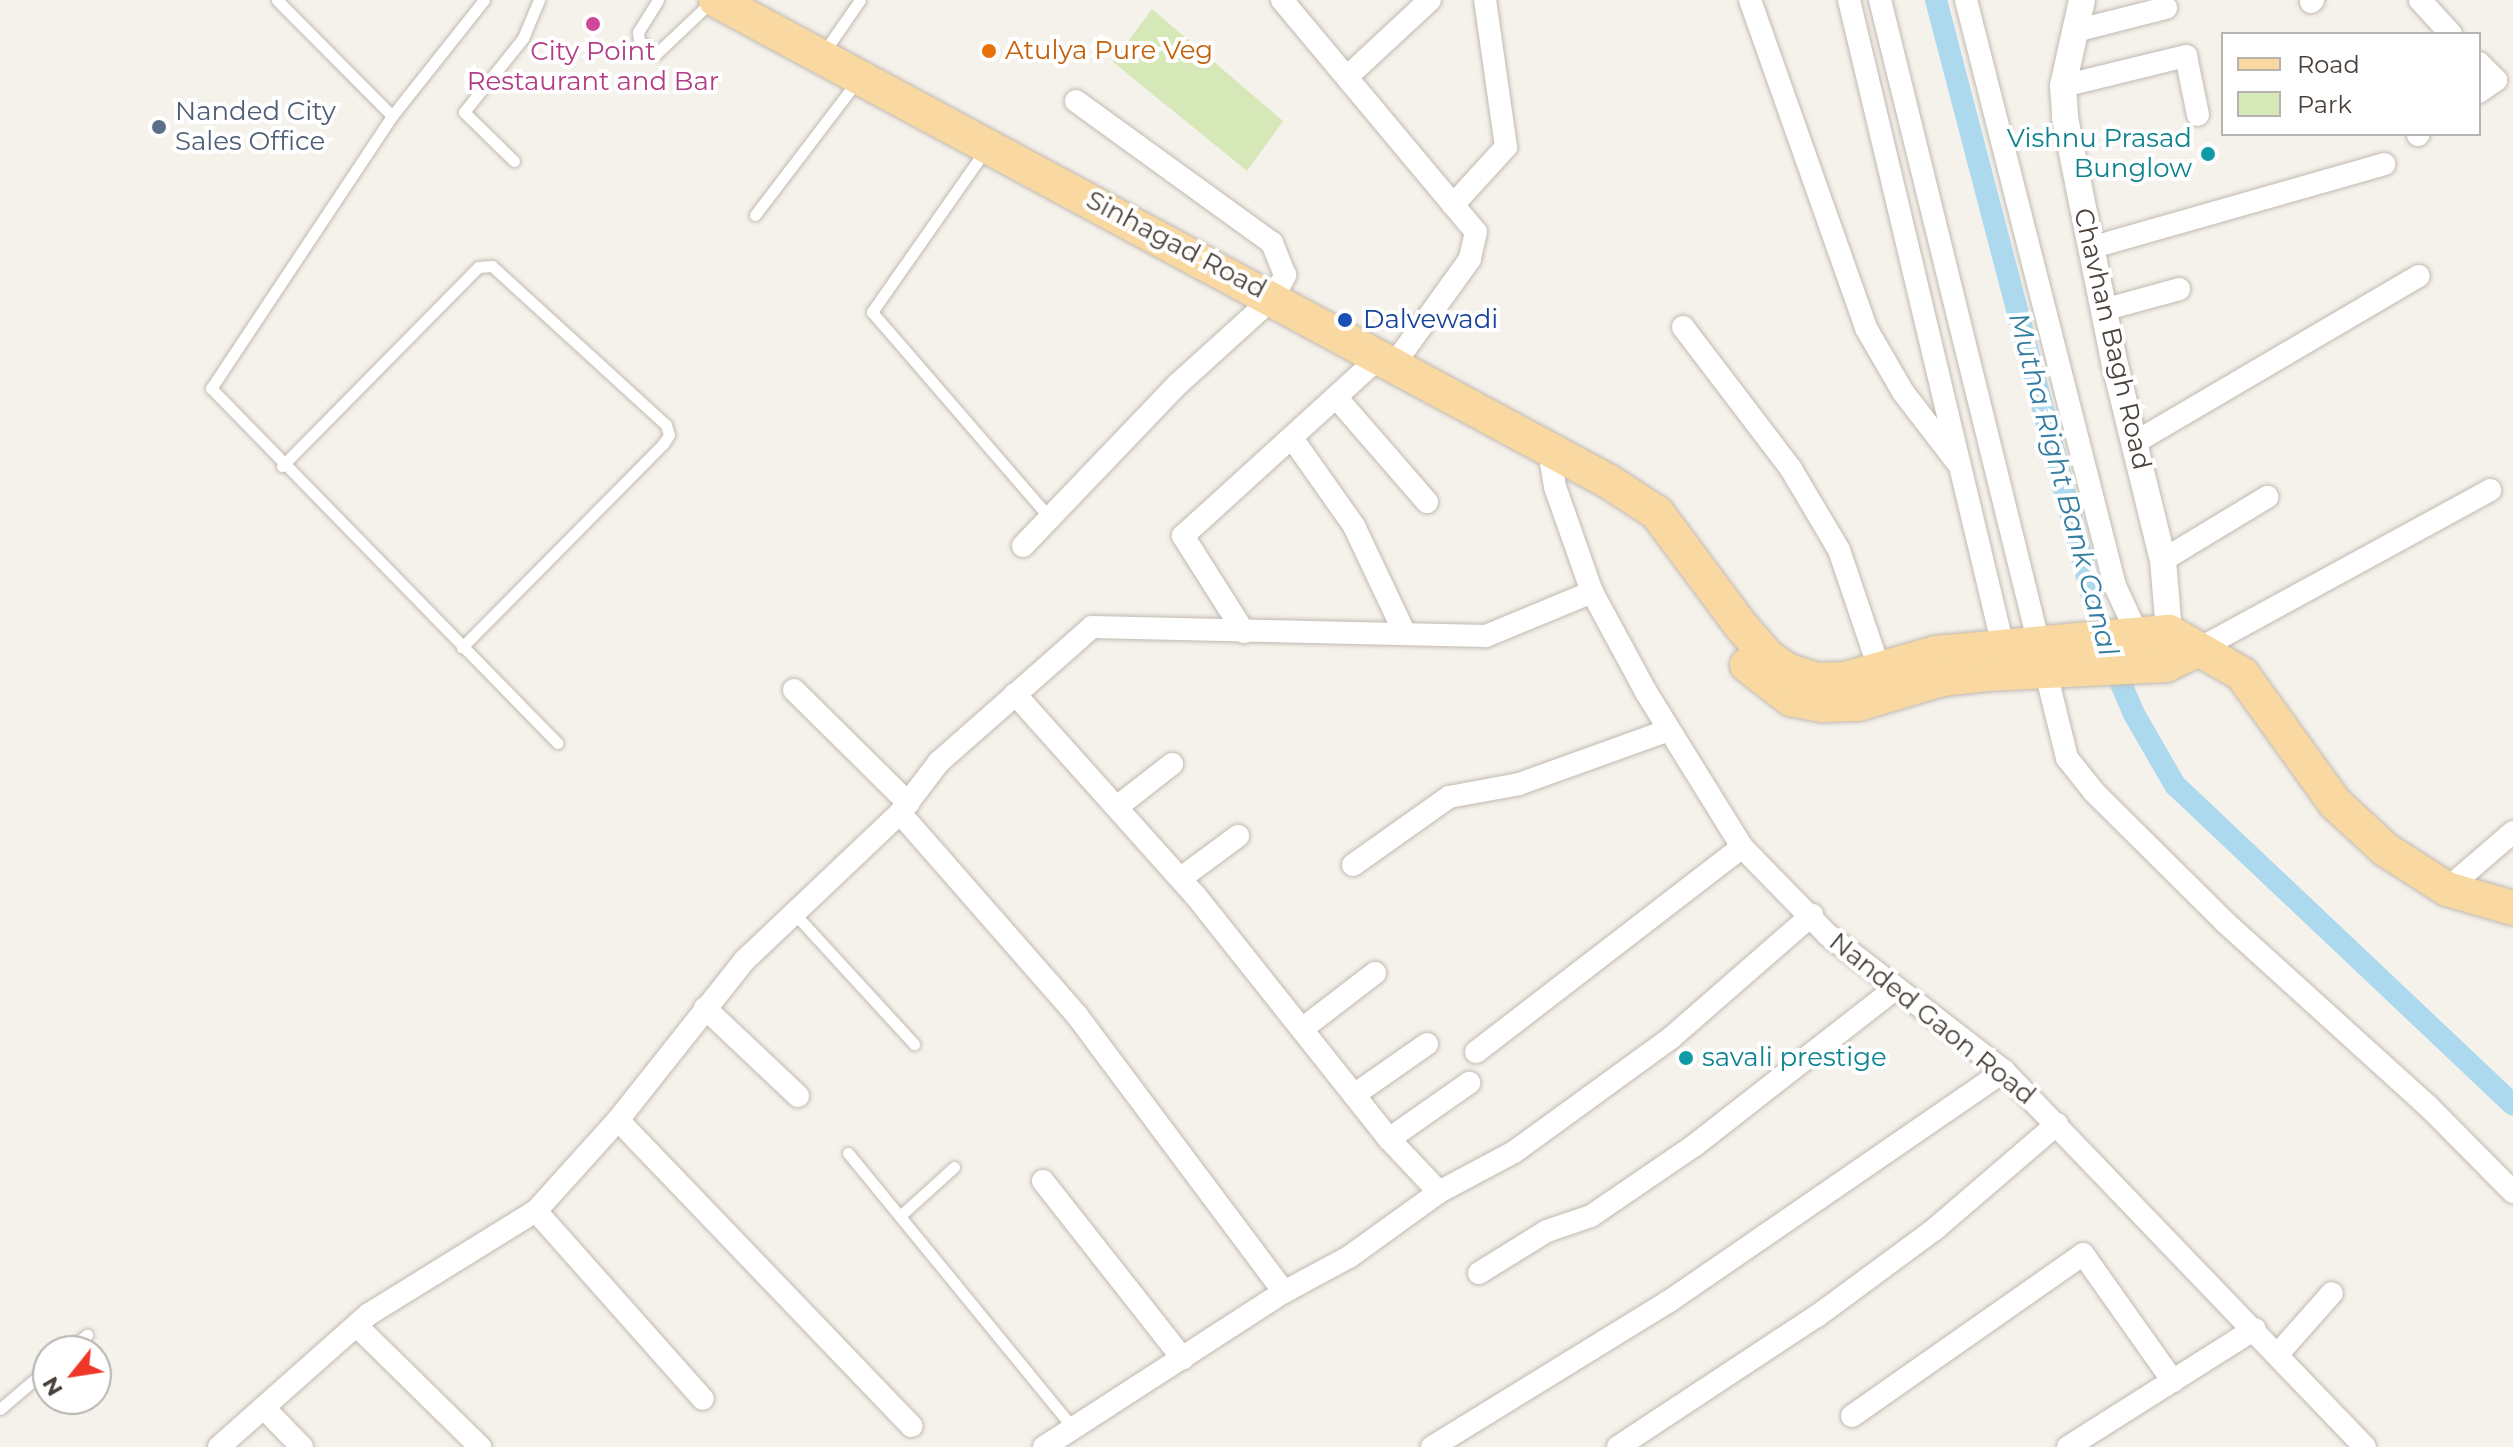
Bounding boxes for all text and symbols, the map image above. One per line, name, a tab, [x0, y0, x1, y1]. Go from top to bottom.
marker: City Point Restaurant and Bar	[584, 15, 602, 33]
legend	[2221, 32, 2481, 136]
place label: Atulya Pure Veg	[1005, 35, 1213, 67]
place label: City Point Restaurant and Bar	[467, 36, 719, 98]
marker: Atulya Pure Veg	[980, 42, 998, 60]
text: Road	[2297, 50, 2360, 79]
text: Park	[2297, 90, 2352, 119]
place label: Nanded City Sales Office	[175, 96, 336, 158]
marker: Nanded City Sales Office	[150, 118, 168, 136]
place label: Vishnu Prasad Bunglow	[2007, 123, 2192, 184]
marker: Vishnu Prasad Bunglow	[2199, 145, 2217, 163]
street label: Sinhagad Road	[1081, 185, 1271, 305]
street label: Chavhan Bagh Road	[2067, 205, 2157, 473]
place label: Dalvewadi	[1363, 304, 1498, 336]
marker: Dalvewadi	[1334, 309, 1356, 331]
water label: Mutha Right Bank Canal	[2002, 309, 2126, 659]
street label: Nanded Gaon Road	[1823, 926, 2041, 1112]
place label: savali prestige	[1702, 1042, 1887, 1074]
marker: savali prestige	[1677, 1049, 1695, 1067]
north arrow	[32, 1335, 112, 1415]
text: N	[36, 1372, 69, 1401]

